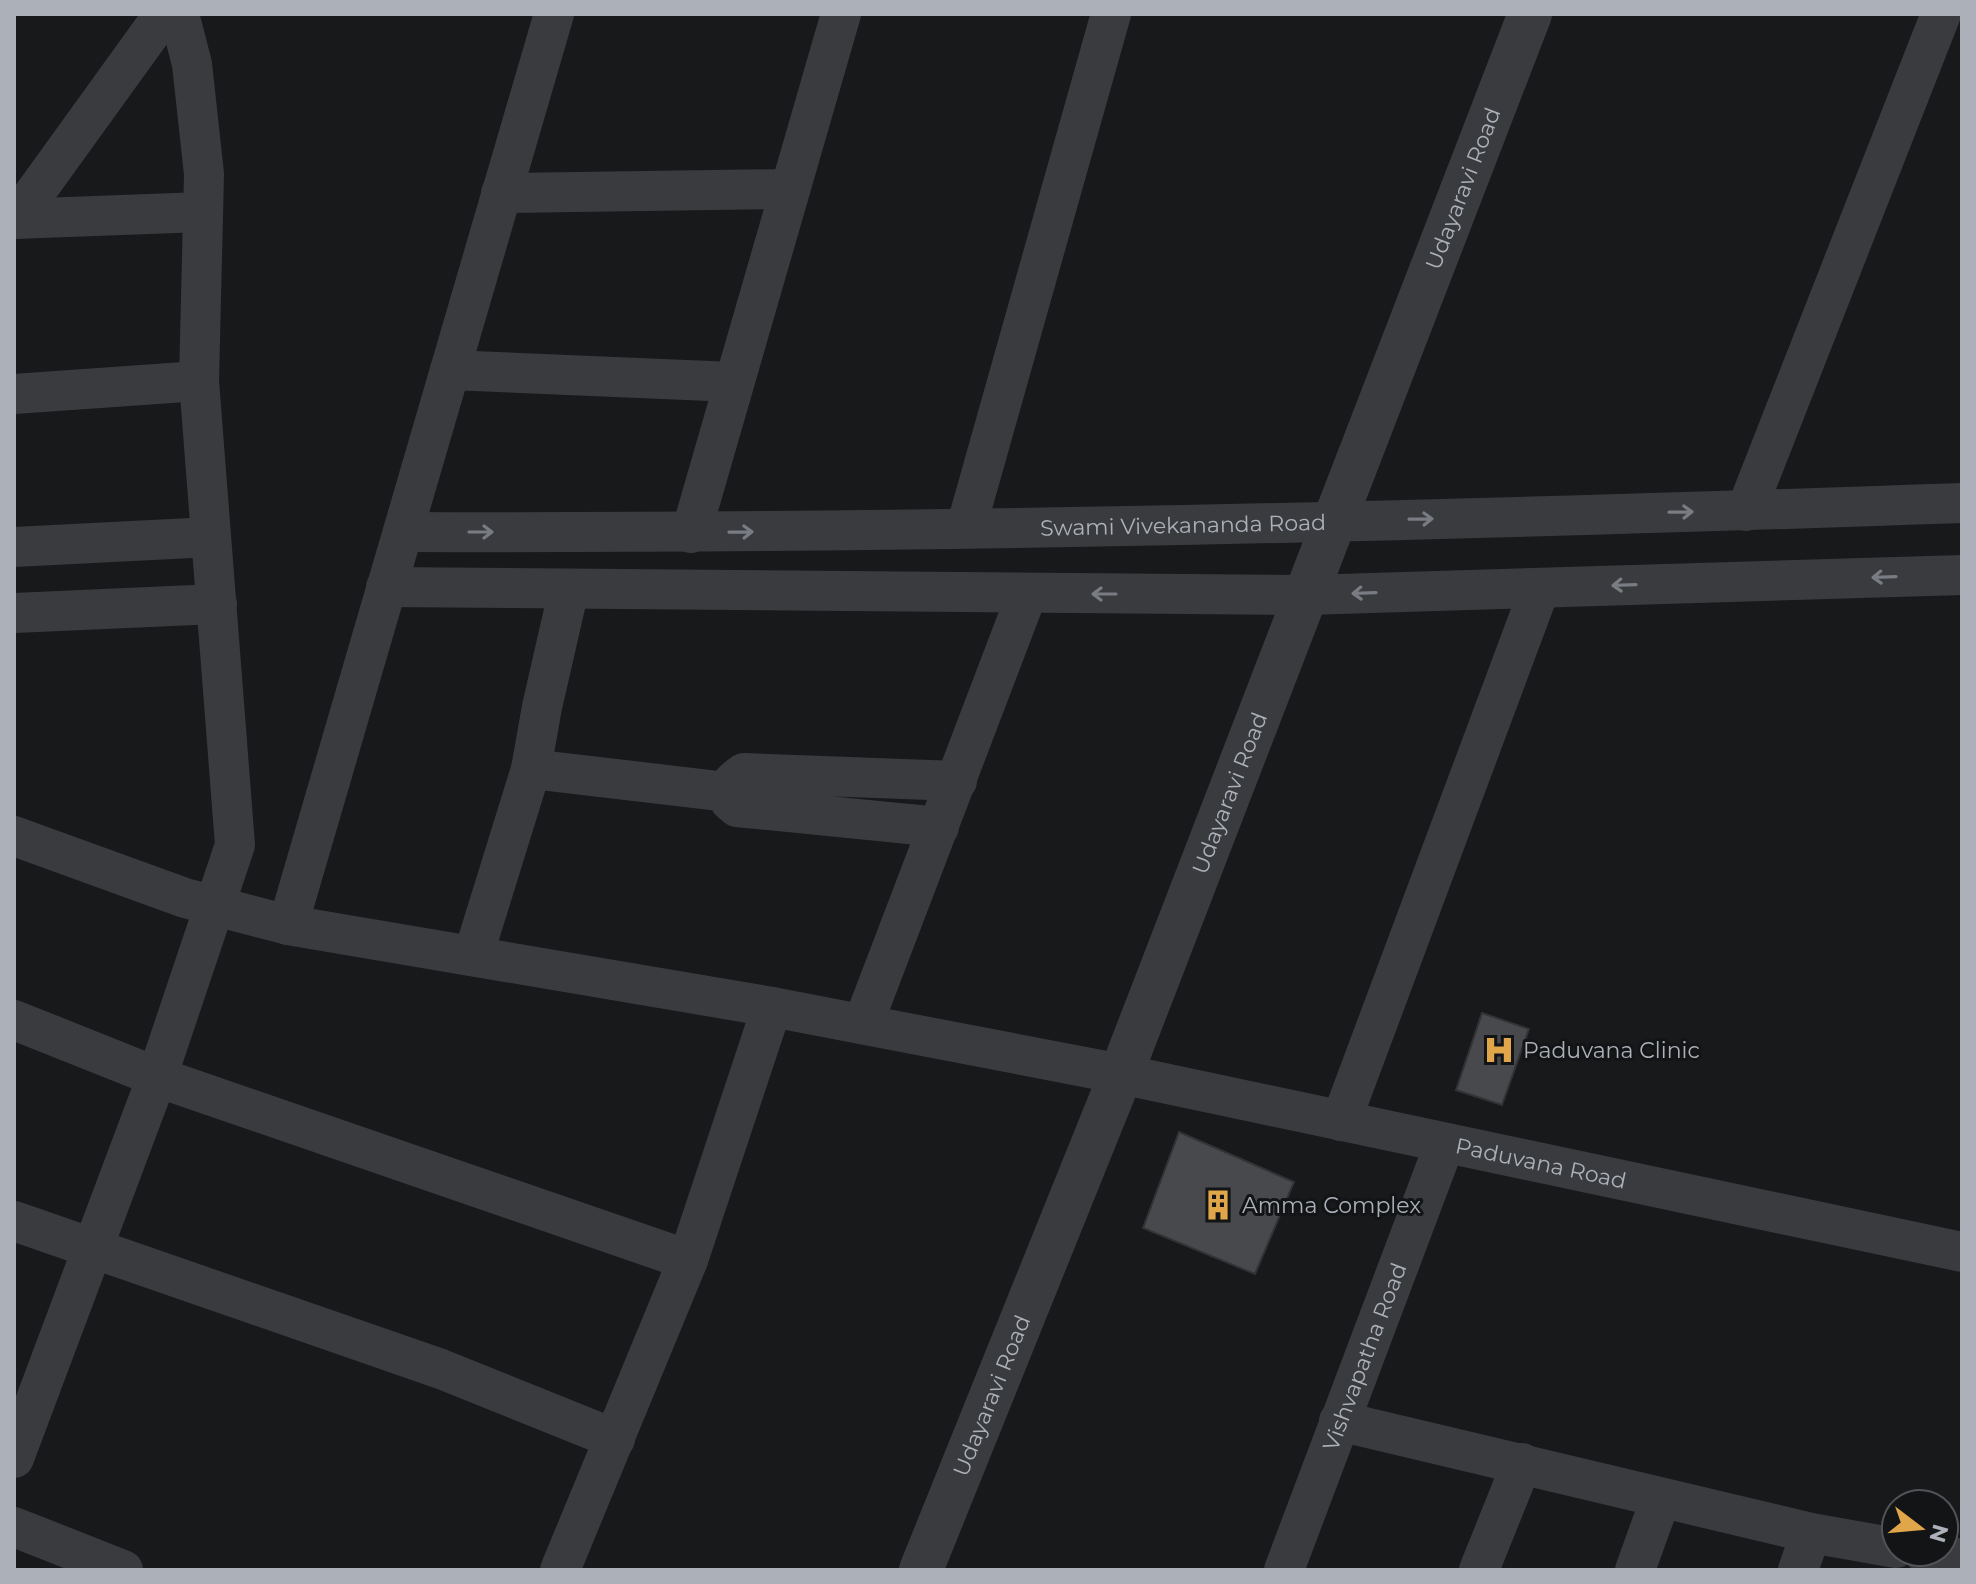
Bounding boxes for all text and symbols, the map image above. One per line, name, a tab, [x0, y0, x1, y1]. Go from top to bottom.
street label: Udayaravi Road	[1419, 104, 1506, 273]
one-way arrow	[1667, 505, 1694, 520]
street label: Swami Vivekananda Road	[1040, 508, 1326, 541]
one-way arrow	[1407, 511, 1434, 527]
one-way arrow	[467, 524, 494, 540]
one-way arrow	[727, 525, 754, 540]
one-way arrow	[1871, 570, 1898, 585]
one-way arrow	[1611, 578, 1638, 593]
one-way arrow	[1351, 585, 1378, 600]
one-way arrow	[1091, 586, 1118, 602]
street label: Udayaravi Road	[1186, 708, 1273, 878]
hospital icon: Paduvana Clinic	[1482, 1033, 1516, 1067]
place label: Paduvana Clinic	[1523, 1037, 1700, 1064]
street label: Paduvana Road	[1453, 1132, 1629, 1194]
building icon: Amma Complex	[1201, 1188, 1235, 1222]
place label: Amma Complex	[1242, 1192, 1421, 1219]
street label: Vishvapatha Road	[1317, 1259, 1412, 1454]
street label: Udayaravi Road	[947, 1311, 1036, 1480]
north arrow	[1880, 1488, 1960, 1568]
text: N	[1923, 1521, 1954, 1546]

